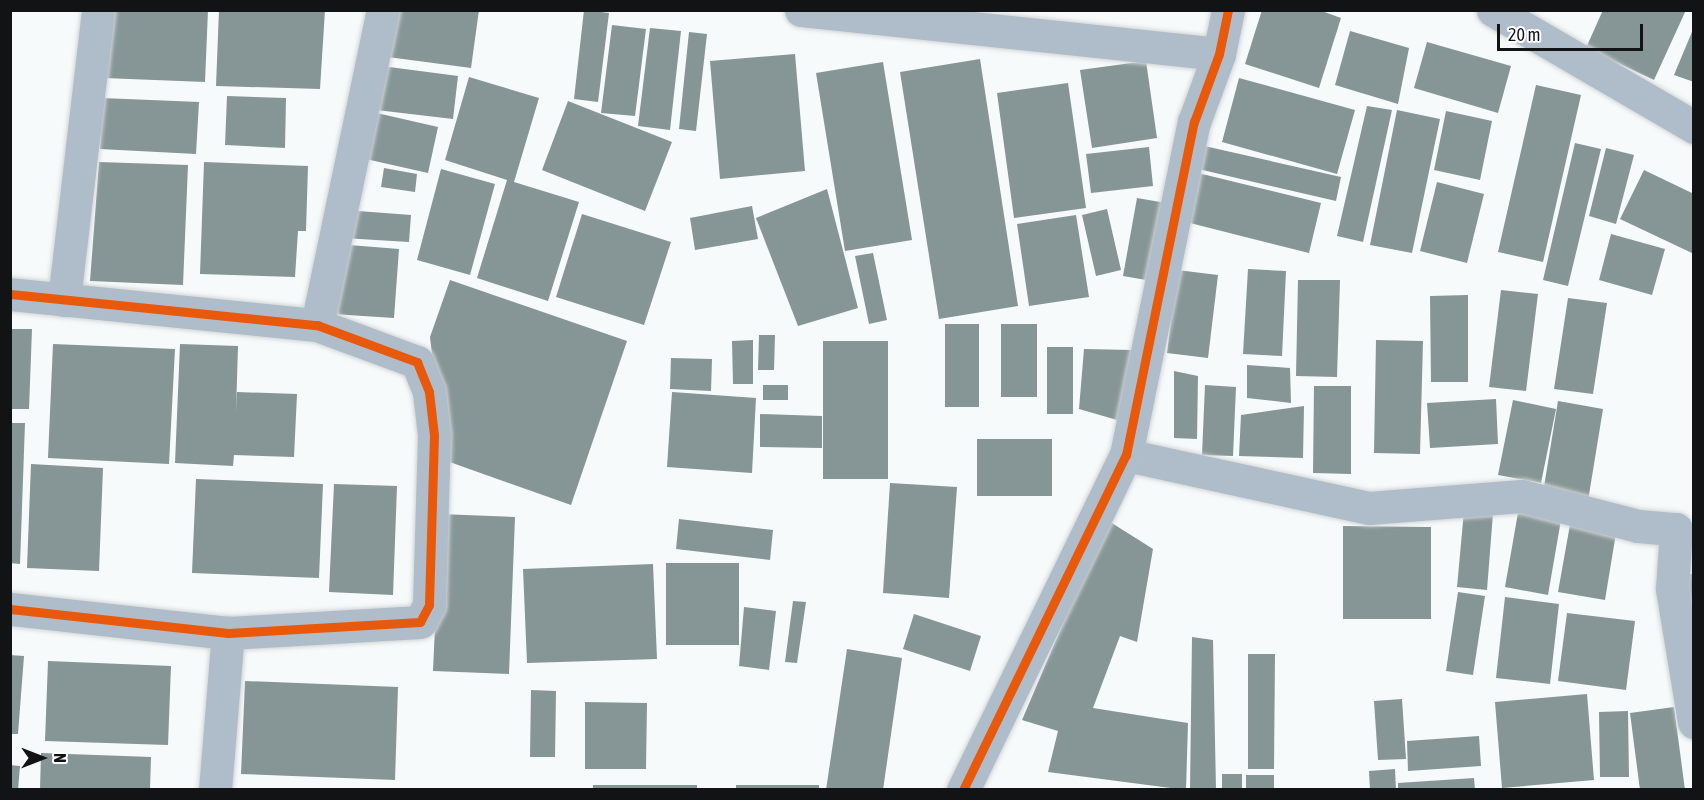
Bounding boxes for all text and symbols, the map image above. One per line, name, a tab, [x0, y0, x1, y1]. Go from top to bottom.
scale bar	[1500, 12, 1646, 50]
text: 20 m	[1508, 24, 1540, 45]
north arrow	[12, 728, 72, 788]
text: N	[51, 753, 69, 763]

